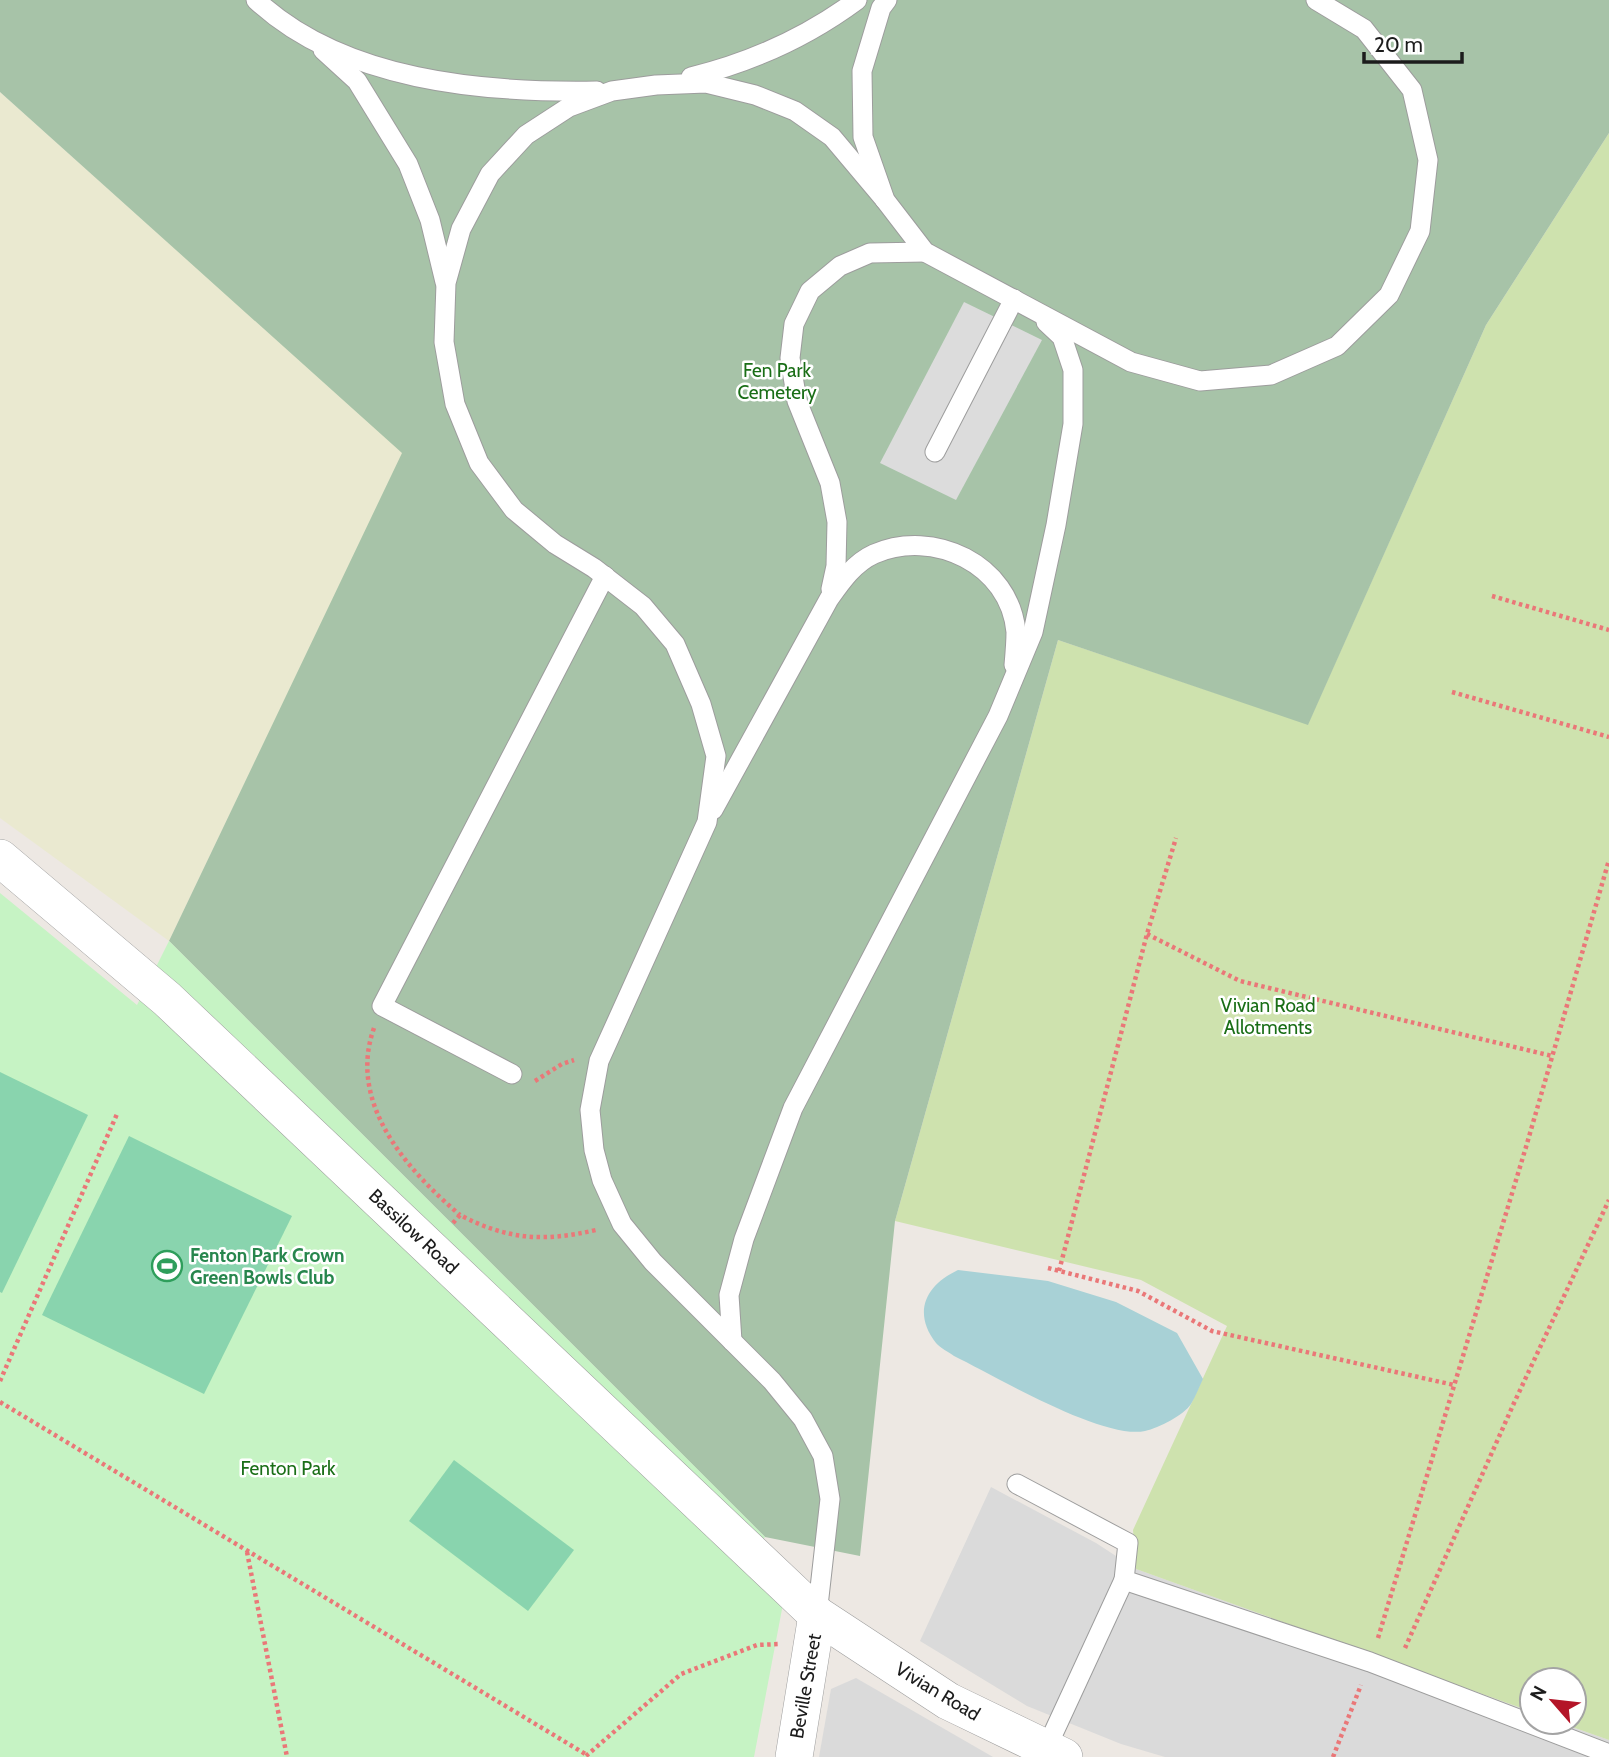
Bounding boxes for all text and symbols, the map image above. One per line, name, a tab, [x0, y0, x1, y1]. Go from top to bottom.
scale bar	[1364, 21, 1462, 65]
text: 20 m	[1374, 32, 1423, 57]
park label: Fen Park Cemetery	[737, 359, 817, 404]
park label: Vivian Road Allotments	[1220, 994, 1316, 1039]
street label: Bassilow Road	[364, 1184, 463, 1279]
place label: Fenton Park Crown Green Bowls Club	[190, 1244, 345, 1289]
sports icon: Fenton Park Crown Green Bowls Club	[150, 1249, 184, 1283]
park label: Fenton Park	[240, 1457, 336, 1480]
street label: Beville Street	[785, 1631, 826, 1740]
street label: Vivian Road	[891, 1657, 984, 1726]
north arrow	[1518, 1666, 1588, 1736]
text: N	[1525, 1682, 1552, 1705]

